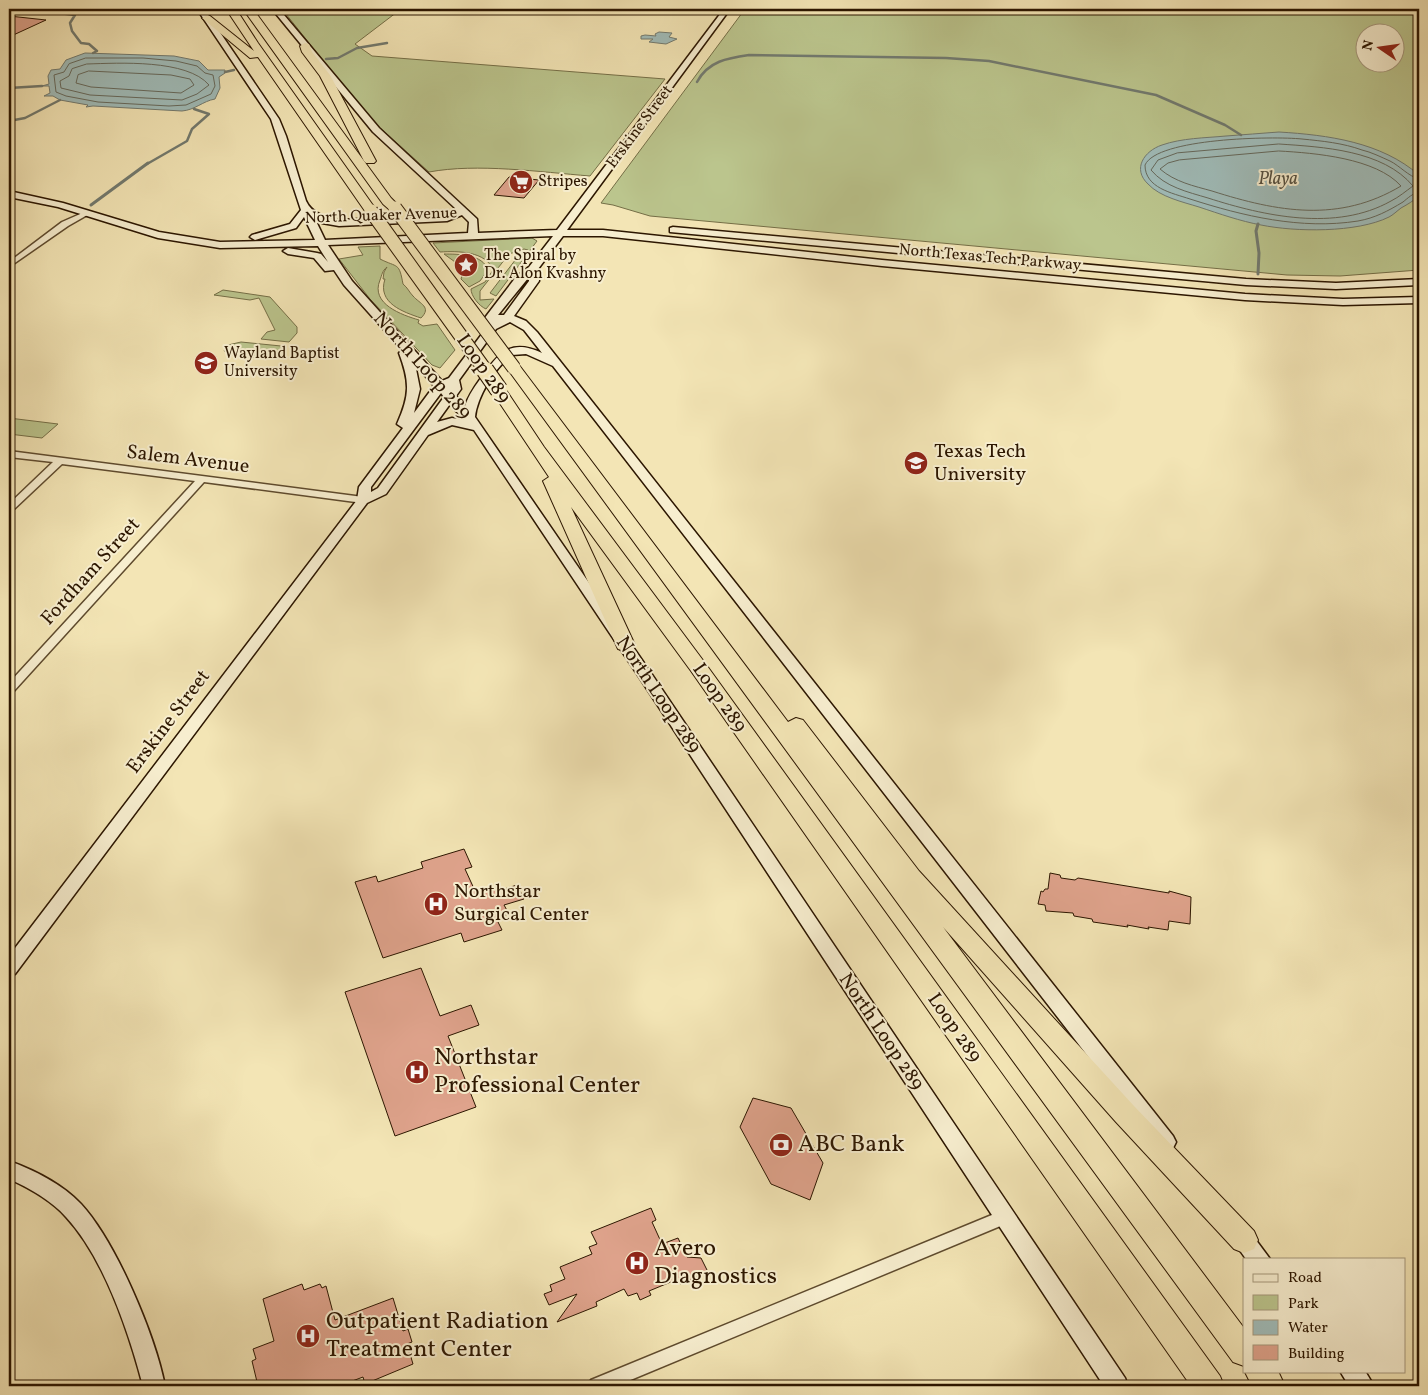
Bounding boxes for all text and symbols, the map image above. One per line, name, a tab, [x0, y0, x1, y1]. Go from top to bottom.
north arrow	[1356, 22, 1406, 72]
text: N	[1358, 38, 1379, 53]
street label: Erskine Street	[601, 81, 679, 173]
water label: Playa	[1258, 167, 1298, 192]
supermarket icon: Stripes	[508, 169, 534, 195]
place label: Stripes	[538, 171, 588, 193]
street label: North Quaker Avenue	[304, 202, 458, 230]
street label: North Texas Tech Parkway	[898, 239, 1083, 277]
place label: The Spiral by Dr. Alon Kvashny	[484, 245, 606, 285]
place icon: The Spiral by Dr. Alon Kvashny	[453, 252, 479, 278]
street label: North Loop 289	[366, 306, 478, 426]
street label: Loop 289	[449, 329, 517, 409]
place label: Wayland Baptist University	[224, 343, 340, 383]
school or university icon: Wayland Baptist University	[193, 350, 219, 376]
place label: Texas Tech University	[934, 438, 1026, 489]
street label: Salem Avenue	[125, 439, 251, 481]
school or university icon: Texas Tech University	[903, 450, 929, 476]
street label: Fordham Street	[35, 512, 147, 632]
street label: North Loop 289	[608, 631, 708, 759]
street label: Loop 289	[685, 658, 753, 738]
street label: Erskine Street	[121, 664, 217, 780]
place label: Northstar Surgical Center	[454, 878, 589, 929]
hospital icon: Northstar Surgical Center	[423, 891, 449, 917]
street label: North Loop 289	[831, 968, 931, 1096]
street label: Loop 289	[920, 988, 988, 1068]
place label: Northstar Professional Center	[434, 1041, 640, 1103]
hospital icon: Northstar Professional Center	[404, 1059, 430, 1085]
place label: ABC Bank	[798, 1128, 905, 1162]
bank icon: ABC Bank	[768, 1132, 794, 1158]
place label: Avero Diagnostics	[654, 1232, 777, 1294]
hospital icon: Avero Diagnostics	[624, 1250, 650, 1276]
legend	[1243, 1258, 1406, 1372]
text: Road	[1288, 1268, 1322, 1289]
text: Park	[1288, 1294, 1319, 1315]
place label: Outpatient Radiation Treatment Center	[326, 1305, 549, 1367]
text: Water	[1288, 1318, 1328, 1339]
hospital icon: Outpatient Radiation Treatment Center	[295, 1323, 321, 1349]
text: Building	[1288, 1344, 1345, 1365]

